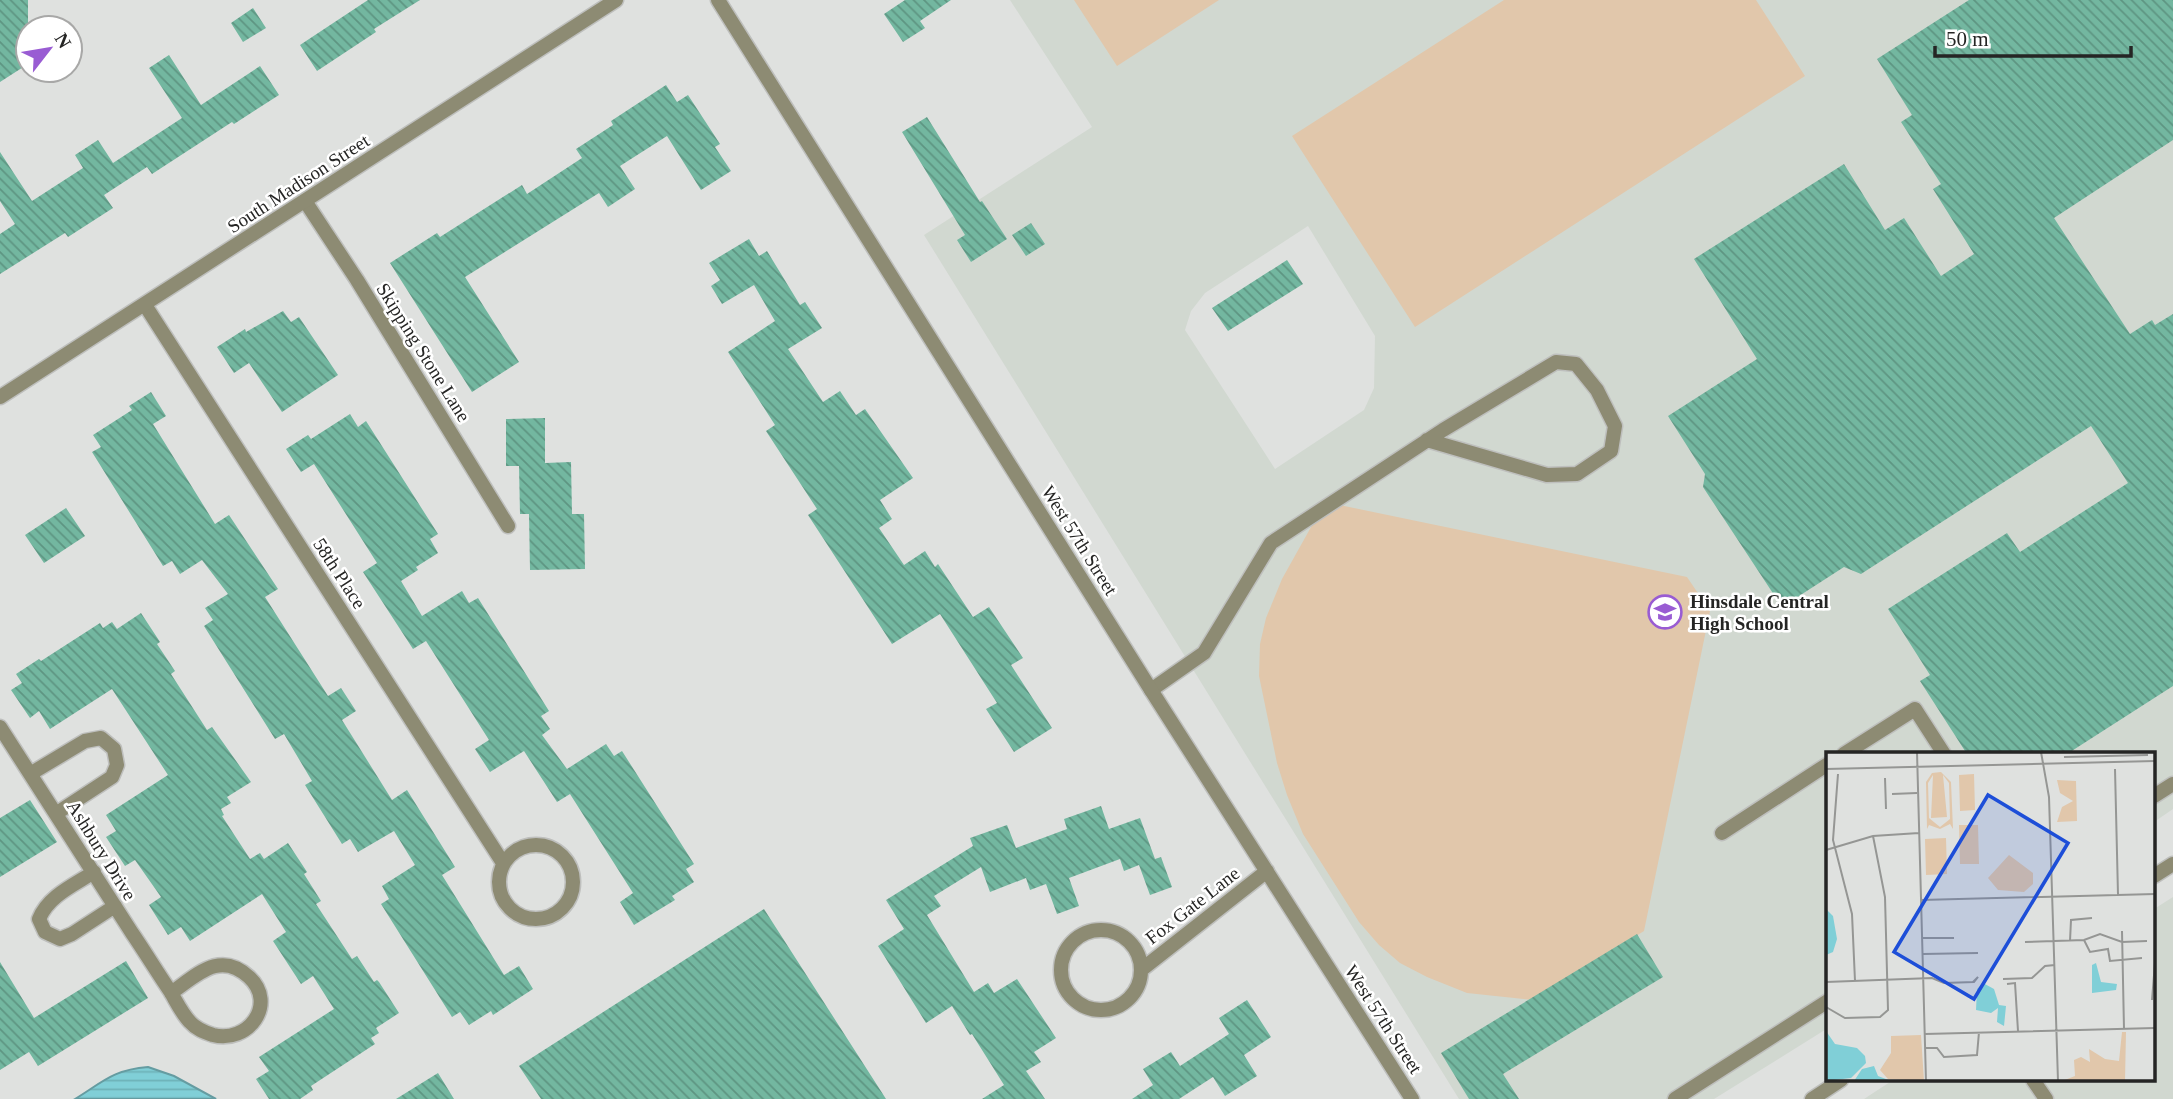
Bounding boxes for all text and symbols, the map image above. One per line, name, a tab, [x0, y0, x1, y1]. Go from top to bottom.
north arrow	[14, 14, 84, 84]
scale bar	[1935, 14, 2131, 58]
text: 50 m	[1946, 27, 1989, 51]
text: N	[51, 29, 76, 52]
street label: South Madison Street	[224, 129, 374, 237]
street label: Skipping Stone Lane	[372, 279, 475, 425]
street label: West 57th Street	[1038, 482, 1122, 599]
street label: 58th Place	[309, 534, 370, 612]
place label: Hinsdale Central High School	[1690, 591, 1829, 634]
school or university icon: Hinsdale Central High School	[1646, 593, 1684, 631]
inset map	[1826, 752, 2156, 1082]
street label: Ashbury Drive	[63, 797, 141, 904]
street label: Fox Gate Lane	[1141, 862, 1243, 948]
street label: West 57th Street	[1341, 961, 1427, 1078]

